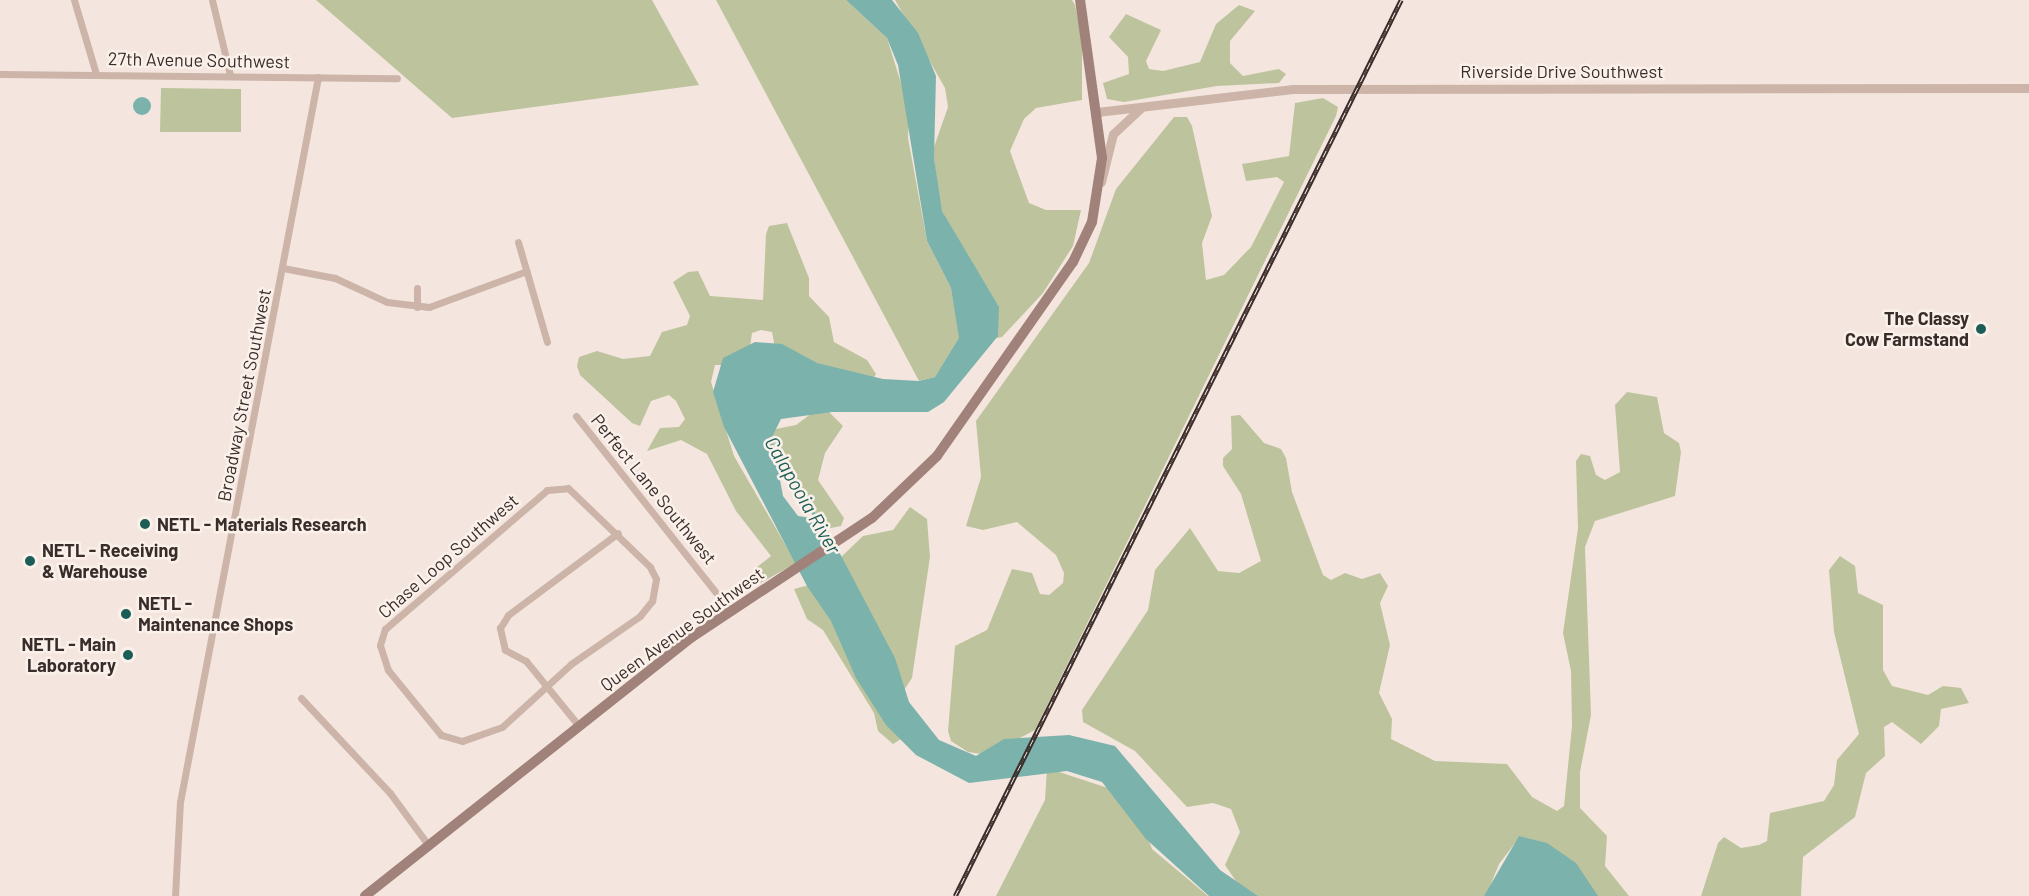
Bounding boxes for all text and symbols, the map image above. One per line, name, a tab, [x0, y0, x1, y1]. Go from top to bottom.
street label: 27th Avenue Southwest	[108, 48, 290, 72]
street label: Riverside Drive Southwest	[1460, 60, 1664, 82]
street label: Broadway Street Southwest	[213, 287, 275, 503]
place label: The Classy Cow Farmstand	[1845, 308, 1969, 350]
marker: The Classy Cow Farmstand	[1974, 322, 1988, 336]
street label: Perfect Lane Southwest	[587, 410, 721, 568]
water label: Calapooia River	[760, 432, 846, 558]
street label: Chase Loop Southwest	[374, 489, 522, 623]
place label: NETL - Materials Research	[157, 513, 367, 535]
marker: NETL - Materials Research	[138, 517, 152, 531]
place label: NETL - Receiving & Warehouse	[42, 540, 178, 582]
marker: NETL - Receiving & Warehouse	[23, 554, 37, 568]
street label: Queen Avenue Southwest	[596, 562, 768, 696]
place label: NETL - Maintenance Shops	[138, 593, 293, 636]
marker: NETL - Maintenance Shops	[119, 607, 133, 621]
place label: NETL - Main Laboratory	[21, 634, 116, 676]
marker: NETL - Main Laboratory	[121, 648, 135, 662]

